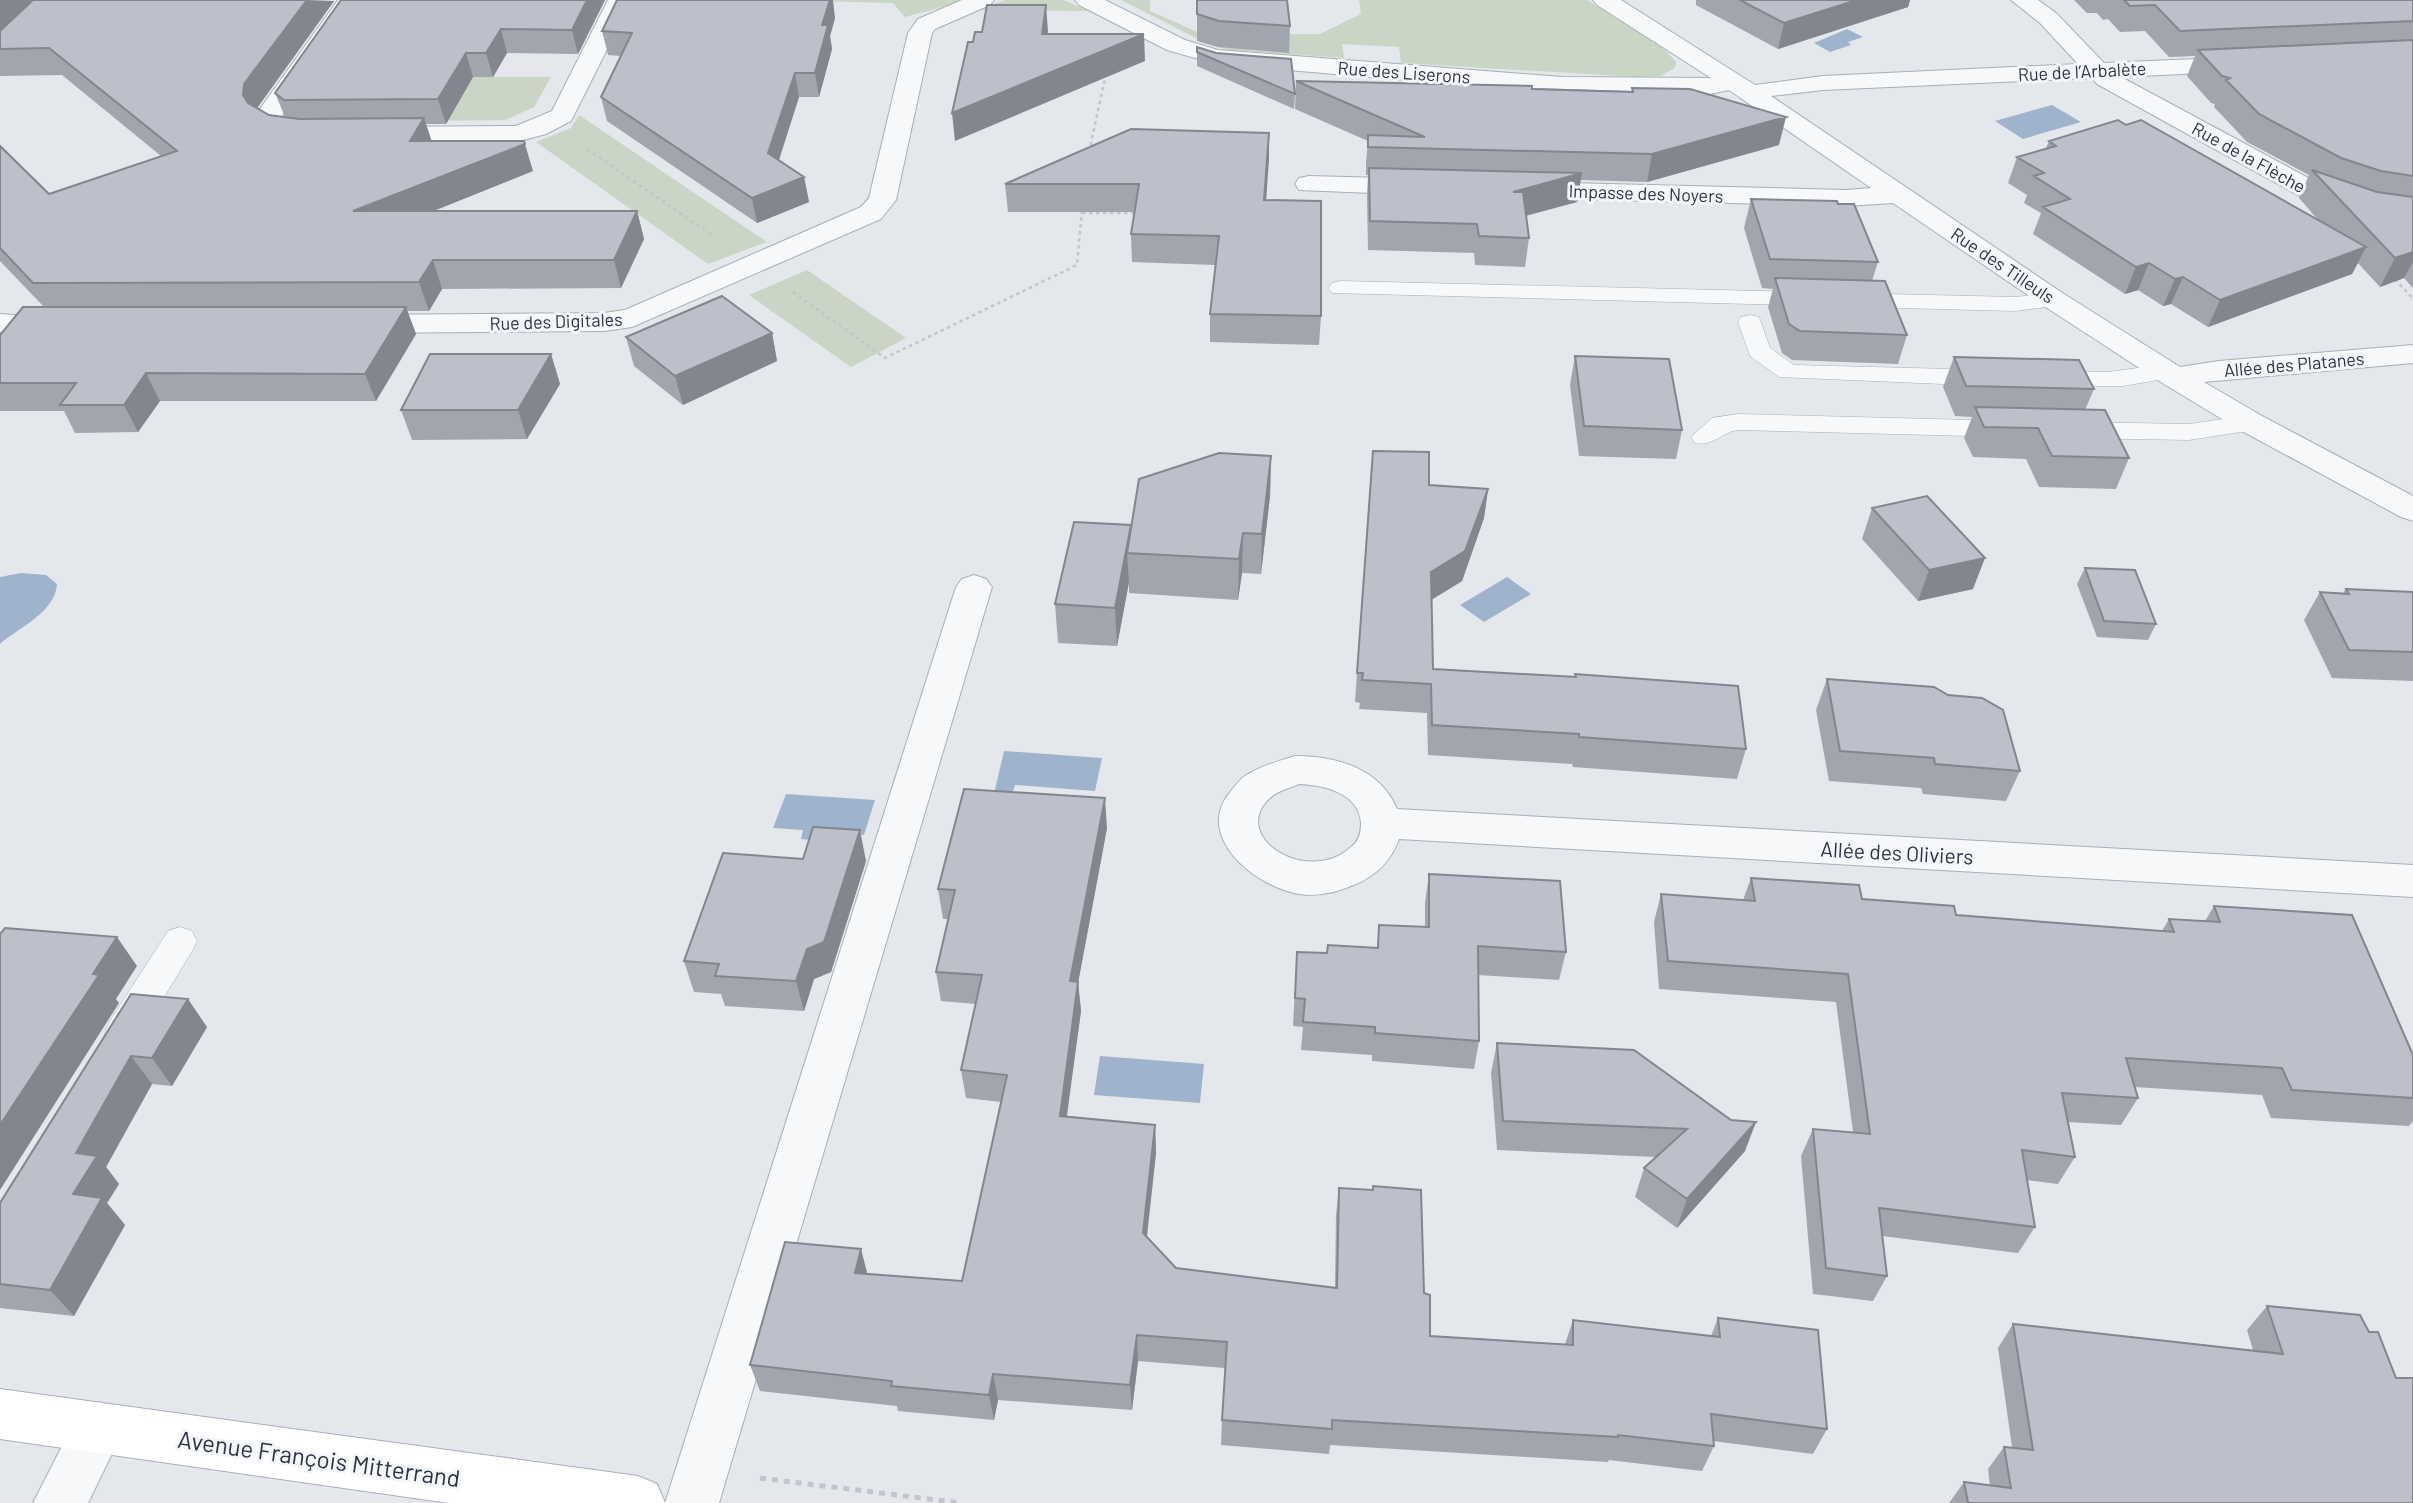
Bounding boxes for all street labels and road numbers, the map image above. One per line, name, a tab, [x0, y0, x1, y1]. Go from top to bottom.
street label: Rue des Liserons	[1337, 56, 1471, 88]
street label: Rue de l’Arbalète	[2017, 57, 2147, 85]
street label: Rue de la Flèche	[2188, 117, 2310, 197]
street label: Impasse des Noyers	[1568, 179, 1724, 207]
street label: Rue des Tilleuls	[1947, 222, 2059, 308]
street label: Rue des Digitales	[489, 308, 623, 334]
street label: Allée des Platanes	[2223, 347, 2365, 381]
street label: Allée des Oliviers	[1820, 836, 1974, 868]
street label: Avenue François Mitterrand	[176, 1424, 462, 1492]

